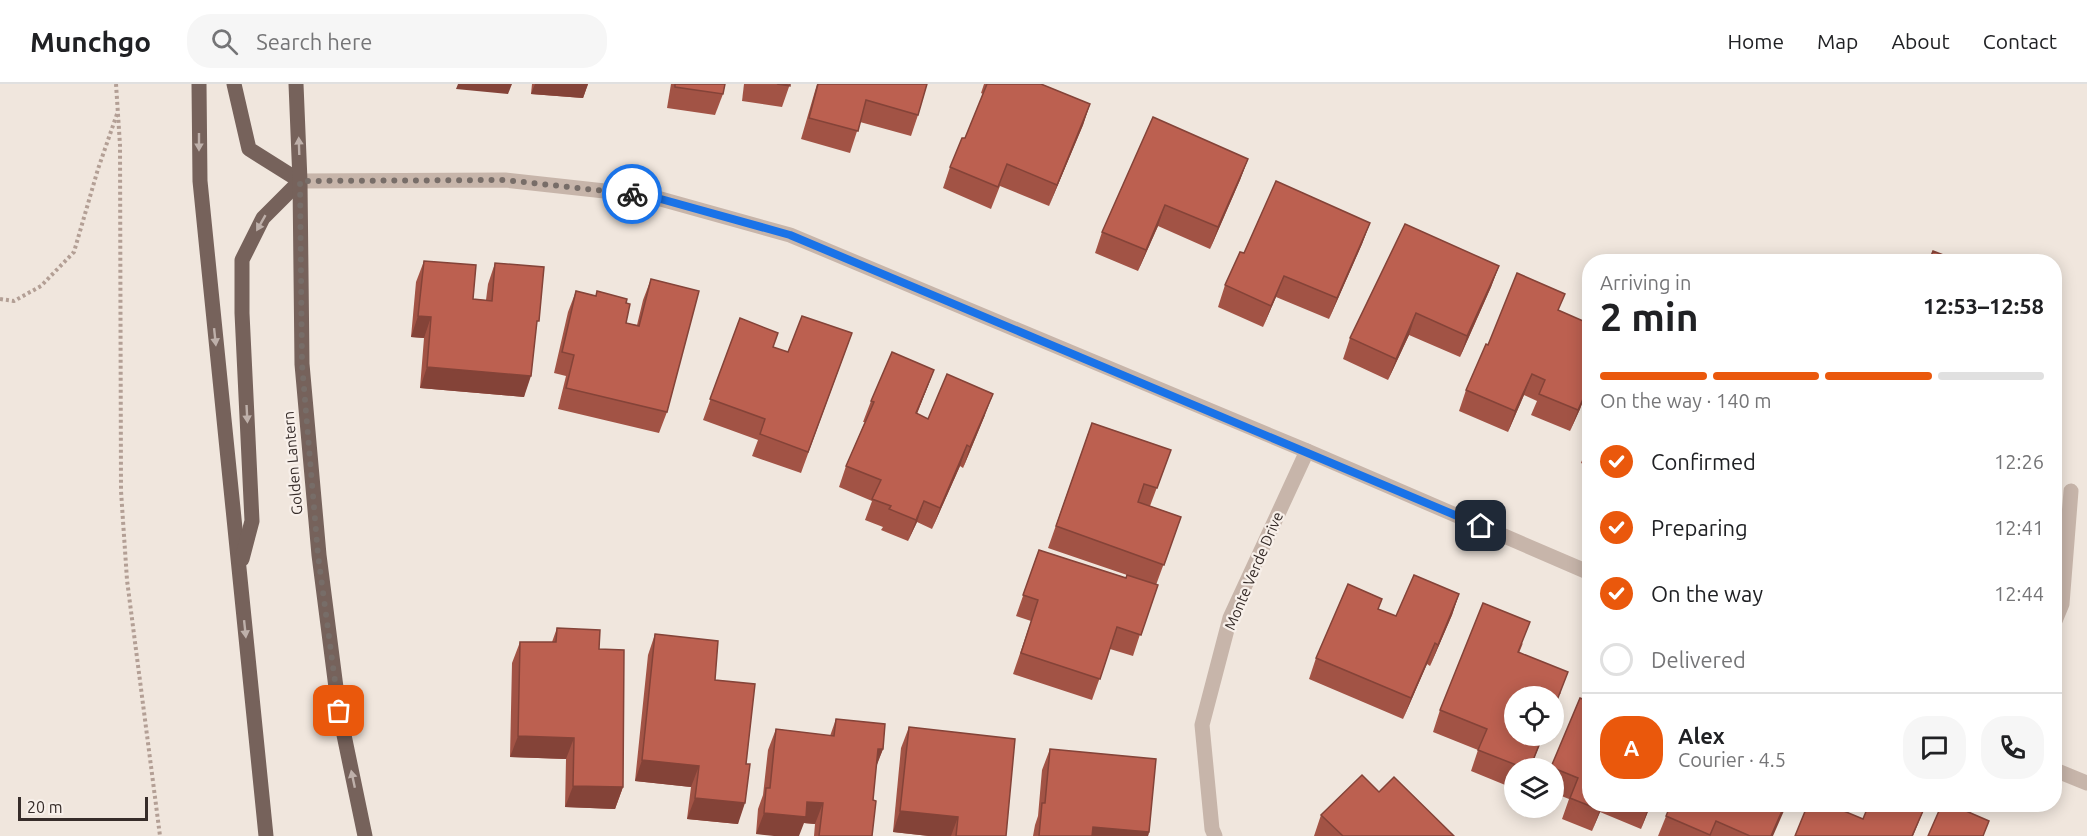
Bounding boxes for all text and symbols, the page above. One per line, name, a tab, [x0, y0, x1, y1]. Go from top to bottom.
search box	[187, 14, 607, 68]
icon: search	[208, 25, 241, 58]
text: Munchgo	[30, 26, 151, 57]
text: Search here	[256, 29, 372, 54]
text: Home	[1727, 29, 1784, 53]
text: Map	[1817, 29, 1858, 53]
text: About	[1891, 29, 1950, 53]
text: Contact	[1983, 29, 2057, 53]
one-way arrow	[194, 133, 204, 152]
one-way arrow	[294, 137, 303, 156]
courier	[602, 164, 662, 224]
icon: bike	[616, 178, 649, 211]
one-way arrow	[256, 215, 266, 232]
text: Arriving in	[1600, 271, 1691, 294]
text: 12:53–12:58	[1923, 293, 2044, 318]
text: 2 min	[1600, 295, 1699, 338]
one-way arrow	[211, 327, 220, 346]
text: On the way · 140 m	[1600, 389, 1772, 412]
one-way arrow	[242, 404, 251, 423]
street label: Golden Lantern	[280, 410, 306, 516]
icon: check	[1600, 445, 1633, 478]
text: Confirmed	[1651, 449, 1756, 474]
text: 12:26	[1994, 450, 2044, 473]
pin	[1455, 500, 1506, 551]
street label: Monte Verde Drive	[1221, 509, 1286, 633]
icon: home	[1464, 509, 1497, 542]
icon: check	[1600, 511, 1633, 544]
text: Preparing	[1651, 515, 1748, 540]
text: 12:41	[1994, 516, 2044, 539]
icon: check	[1600, 577, 1633, 610]
text: On the way	[1651, 581, 1763, 606]
text: 12:44	[1994, 582, 2044, 605]
one-way arrow	[240, 620, 250, 639]
text: Delivered	[1651, 647, 1746, 672]
pin	[313, 685, 364, 736]
map controls	[1504, 686, 1564, 818]
button: locate	[1504, 686, 1564, 746]
icon: bag	[322, 694, 355, 727]
button: chat	[1903, 716, 1966, 779]
button: phone	[1981, 716, 2044, 779]
text: Alex	[1678, 723, 1725, 748]
text: A	[1624, 735, 1639, 760]
text: Courier · 4.5	[1678, 748, 1786, 771]
button: layers	[1504, 758, 1564, 818]
one-way arrow	[348, 769, 357, 788]
scale bar	[18, 794, 148, 822]
text: 20 m	[27, 798, 63, 816]

